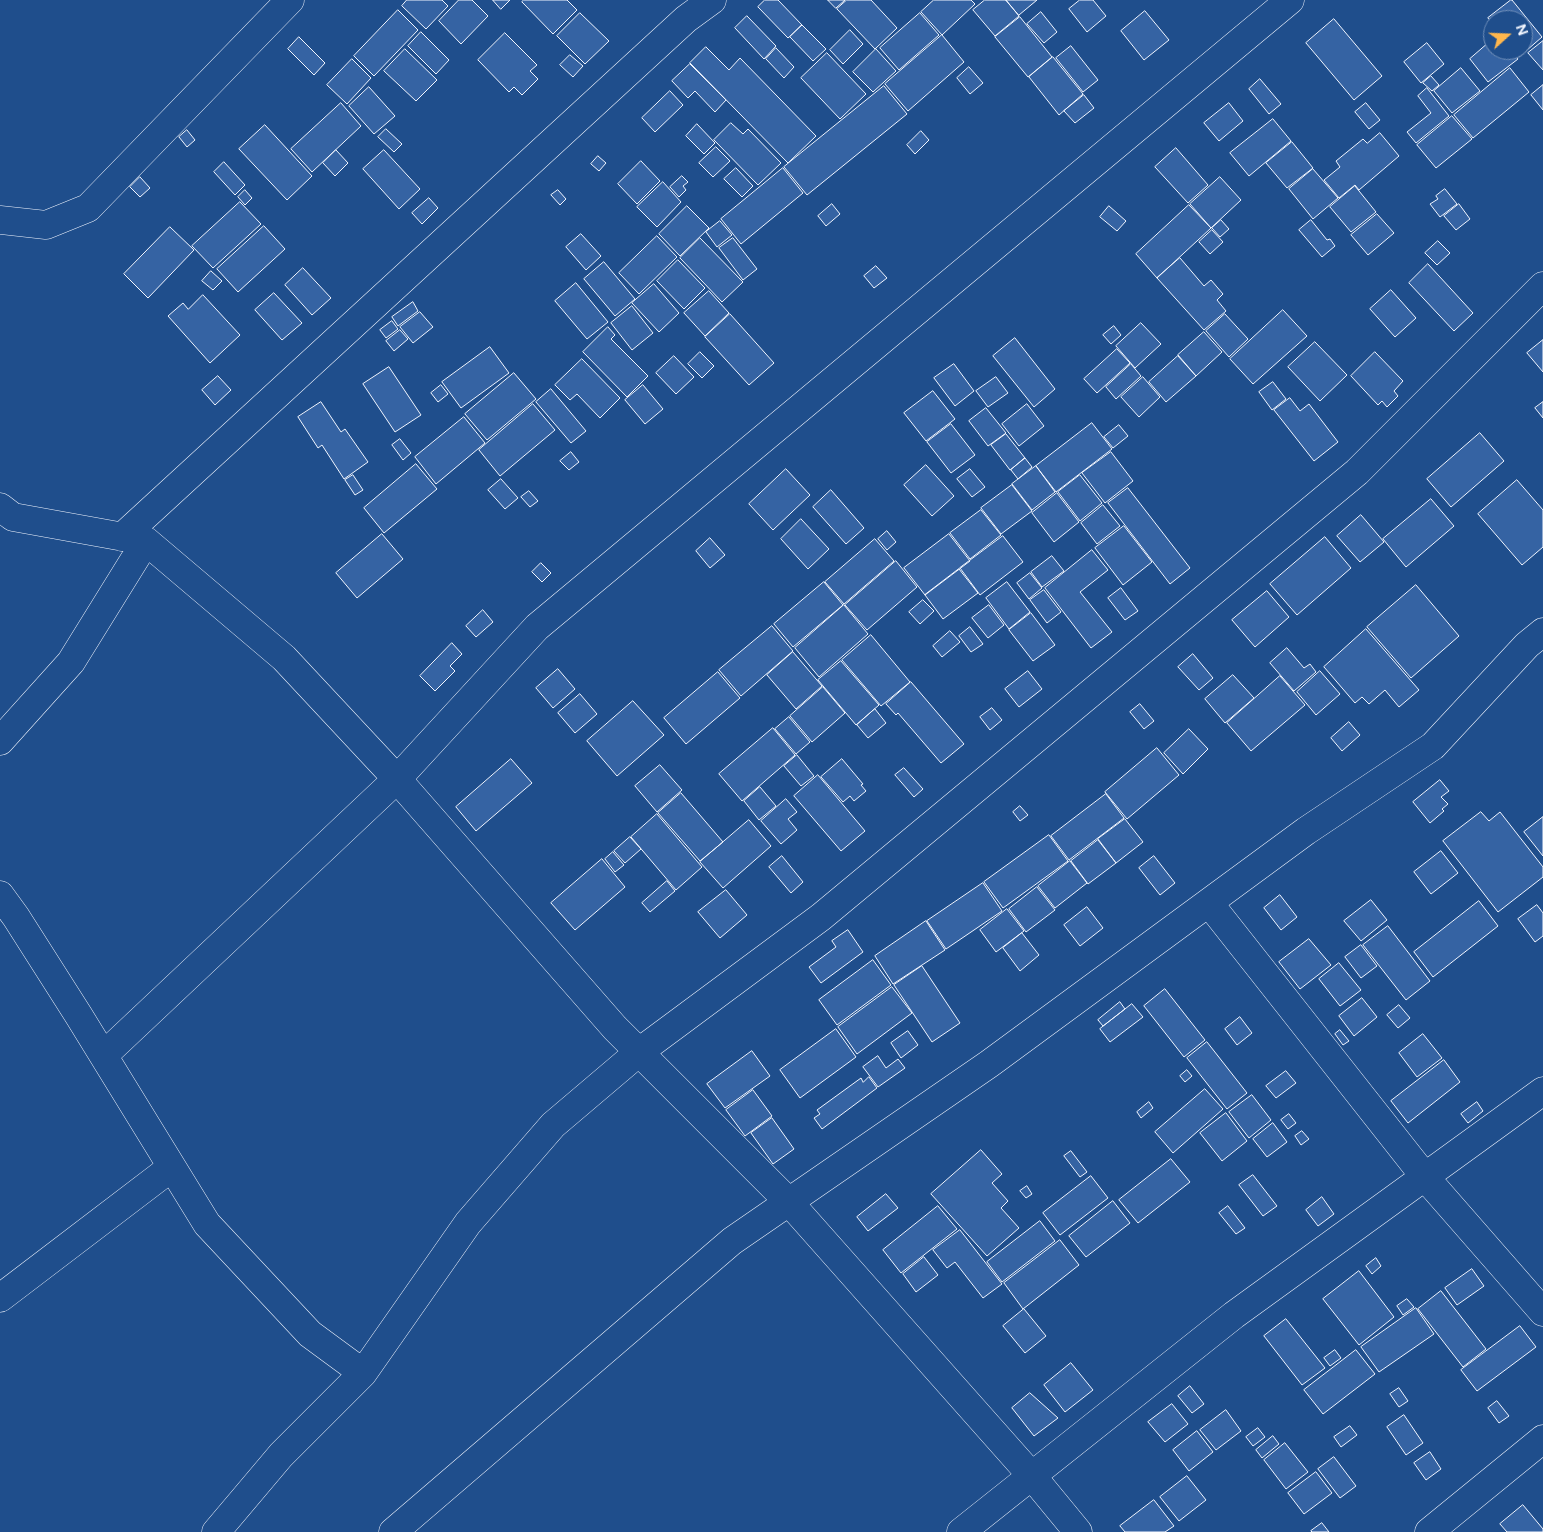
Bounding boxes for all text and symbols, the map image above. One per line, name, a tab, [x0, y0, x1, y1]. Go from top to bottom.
north arrow	[1483, 10, 1533, 60]
text: N	[1512, 22, 1531, 38]

